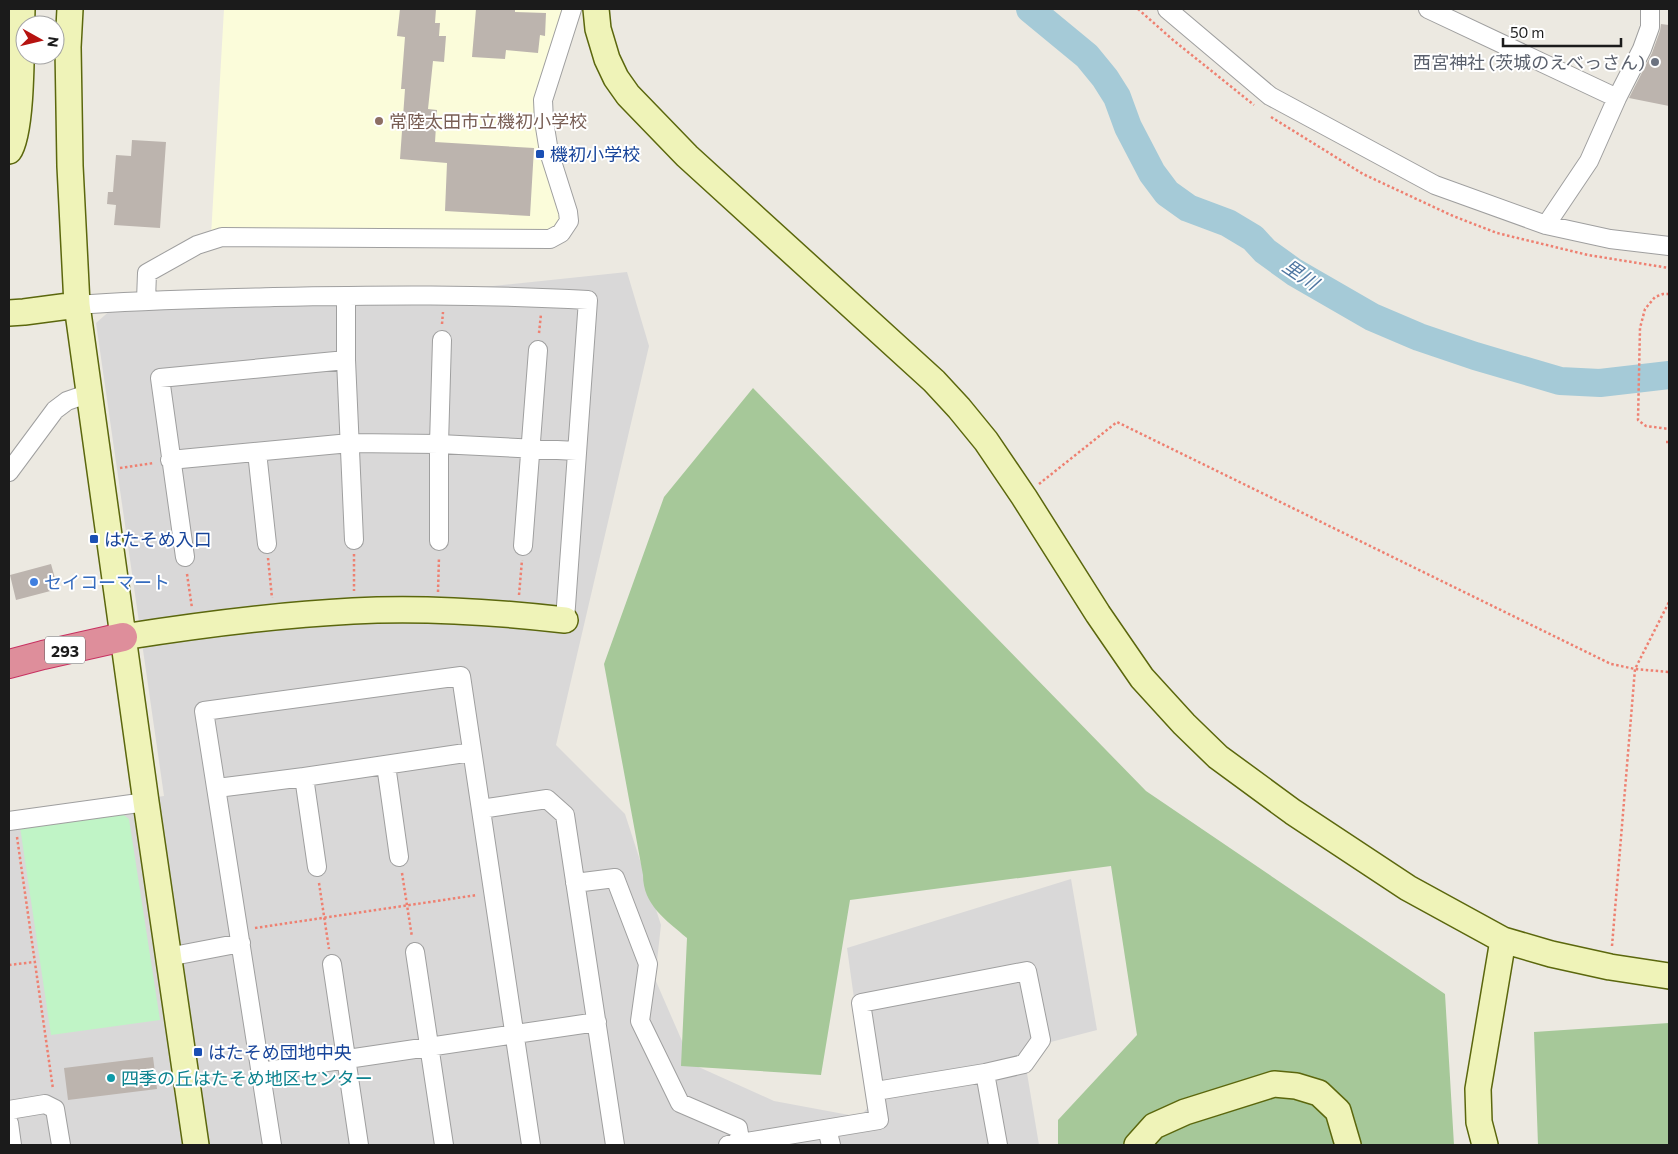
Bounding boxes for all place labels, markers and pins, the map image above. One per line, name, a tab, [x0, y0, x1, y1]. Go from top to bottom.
place label: 西宮神社 (茨城のえべっさん)	[1413, 51, 1645, 73]
marker: 西宮神社 (茨城のえべっさん)	[1649, 56, 1661, 68]
place label: 常陸太田市立機初小学校	[389, 110, 587, 132]
marker: 常陸太田市立機初小学校	[373, 115, 385, 127]
place label: 機初小学校	[550, 143, 640, 165]
marker: 機初小学校	[534, 148, 546, 160]
place label: はたそめ入口	[104, 528, 212, 550]
marker: はたそめ入口	[88, 533, 100, 545]
place label: セイコーマート	[44, 571, 170, 593]
marker: セイコーマート	[28, 576, 40, 588]
place label: はたそめ団地中央	[208, 1041, 352, 1063]
marker: はたそめ団地中央	[192, 1046, 204, 1058]
place label: 四季の丘はたそめ地区センター	[121, 1067, 373, 1089]
marker: 四季の丘はたそめ地区センター	[105, 1072, 117, 1084]

